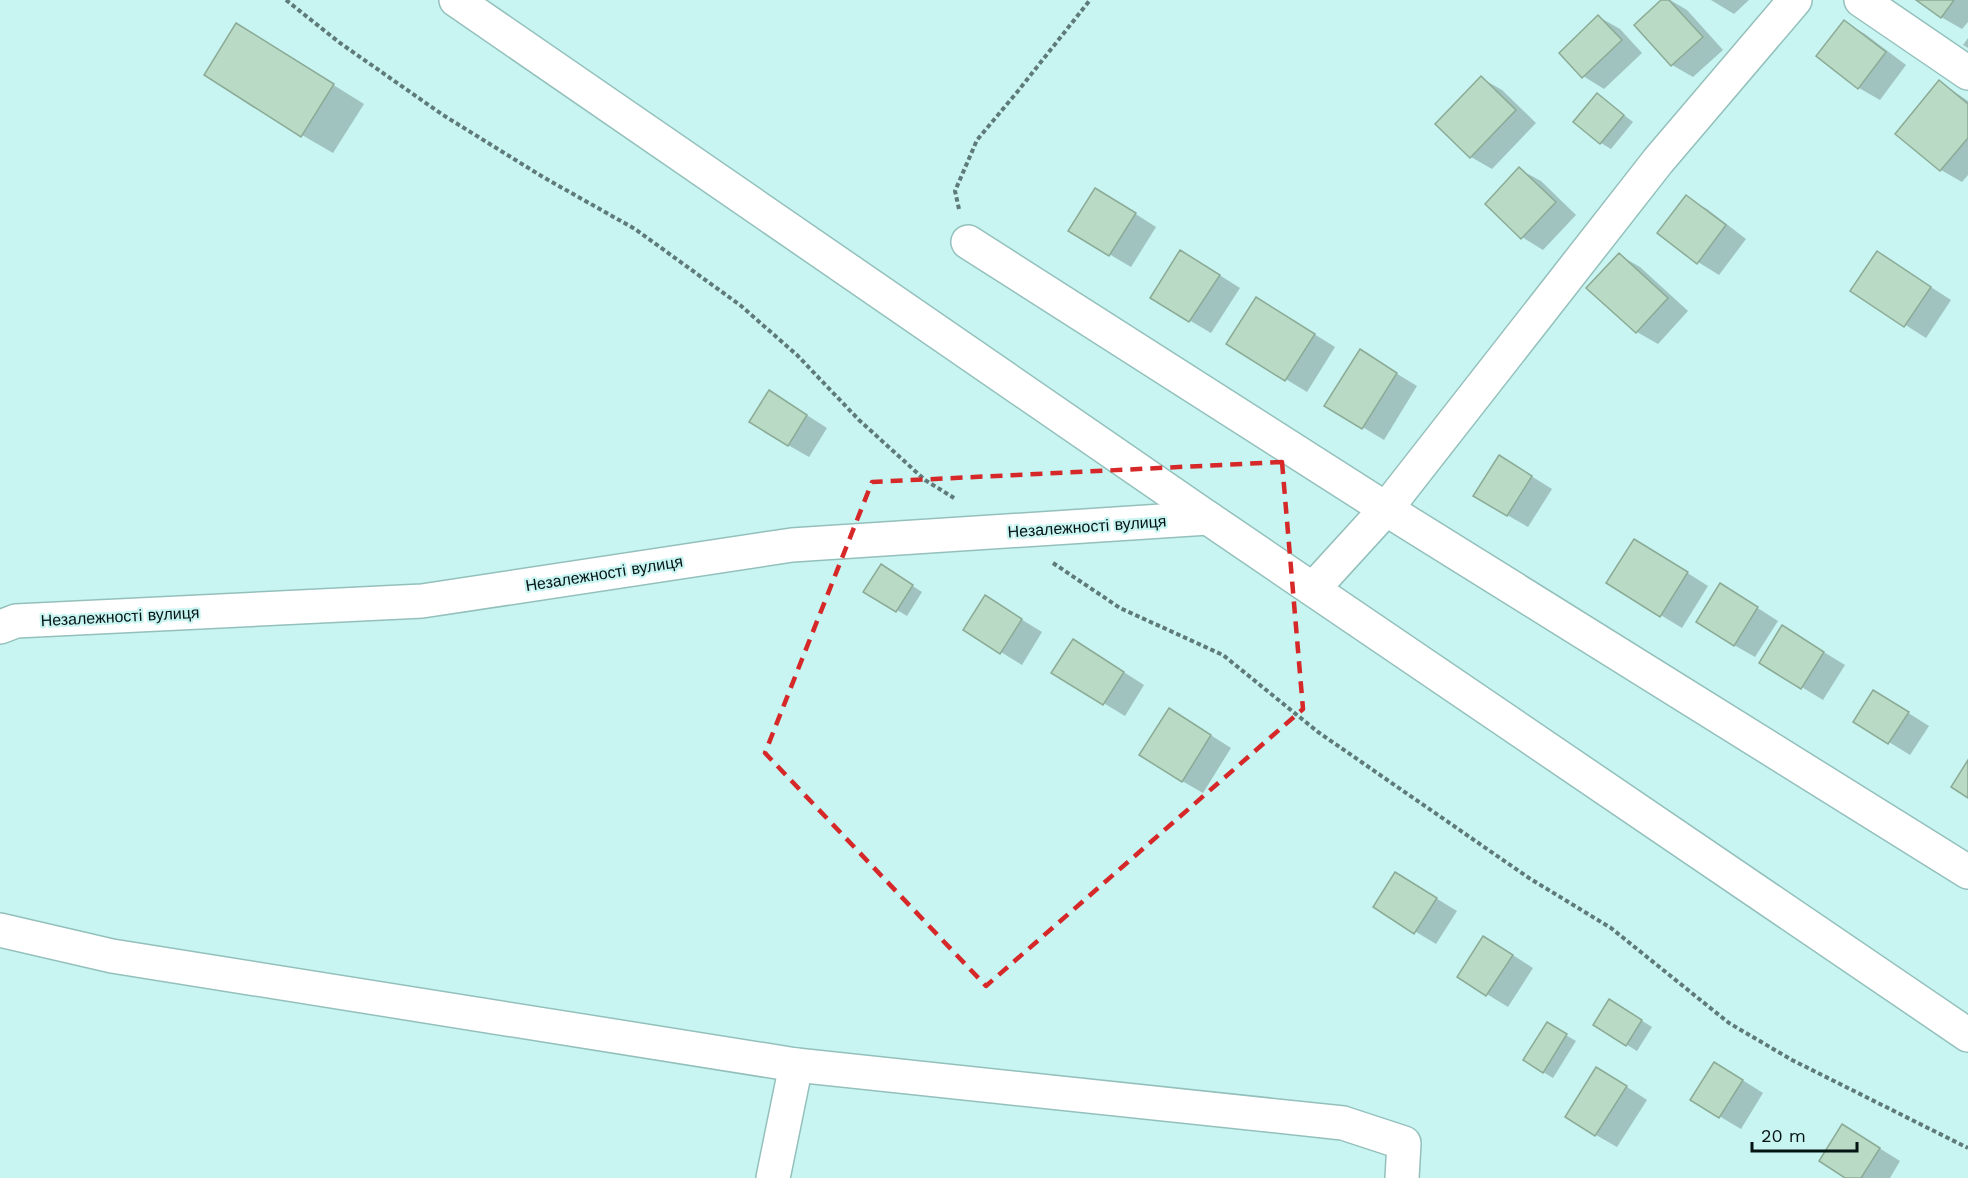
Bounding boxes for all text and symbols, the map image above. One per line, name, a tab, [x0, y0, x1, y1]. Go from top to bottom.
street label: Незалежності вулиця	[1007, 511, 1167, 542]
street label: Незалежності вулиця	[524, 552, 684, 595]
street label: Незалежності вулиця	[40, 603, 200, 630]
scale bar	[1752, 1115, 1857, 1153]
text: 20 m	[1761, 1125, 1806, 1146]

